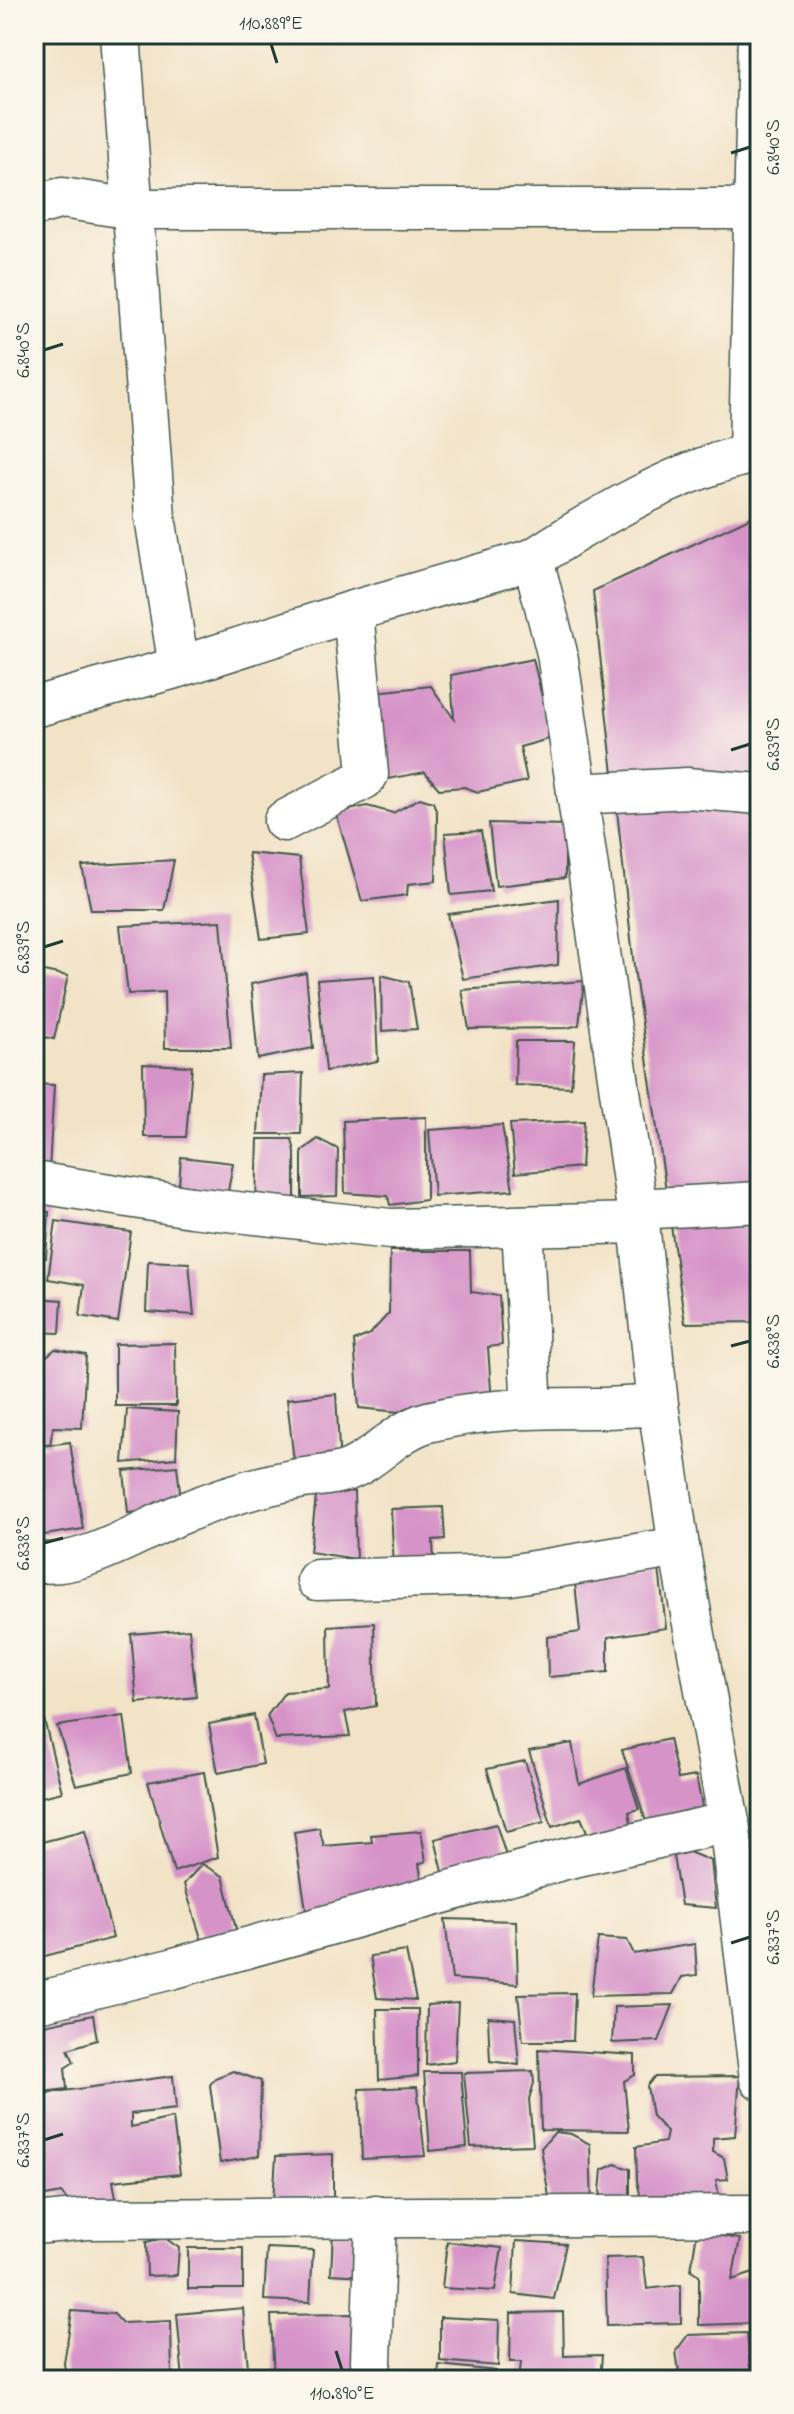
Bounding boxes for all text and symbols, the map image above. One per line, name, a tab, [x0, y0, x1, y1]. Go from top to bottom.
text: 110.889°E	[239, 10, 303, 39]
text: 6.840°S	[760, 119, 789, 175]
text: 6.840°S	[10, 322, 39, 378]
text: 6.839°S	[760, 717, 789, 770]
text: 6.839°S	[10, 920, 39, 973]
text: 6.838°S	[760, 1314, 789, 1368]
text: 6.838°S	[10, 1516, 39, 1570]
text: 6.837°S	[760, 1909, 789, 1965]
text: 6.837°S	[10, 2112, 39, 2168]
text: 110.890°E	[309, 2380, 375, 2409]

